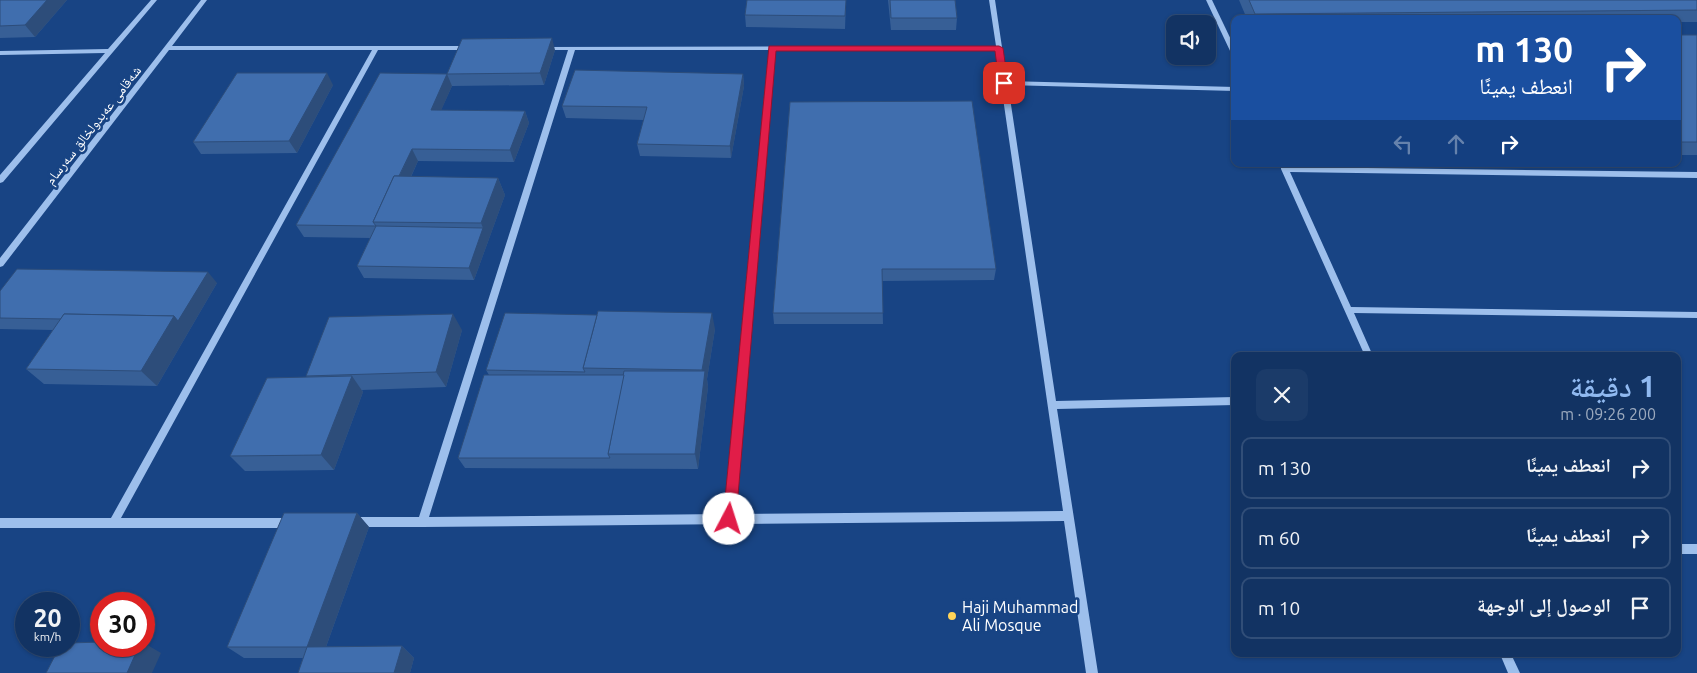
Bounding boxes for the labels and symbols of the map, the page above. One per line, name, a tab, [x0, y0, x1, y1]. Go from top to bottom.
street label: شەقامی عەبدولخالق سەرسام	[42, 62, 146, 189]
pin	[983, 62, 1025, 104]
position arrow	[702, 492, 754, 544]
speed limit sign: 30	[90, 592, 155, 657]
place label: Haji Muhammad Ali Mosque	[962, 598, 1078, 634]
marker: Haji Muhammad Ali Mosque	[946, 610, 958, 622]

